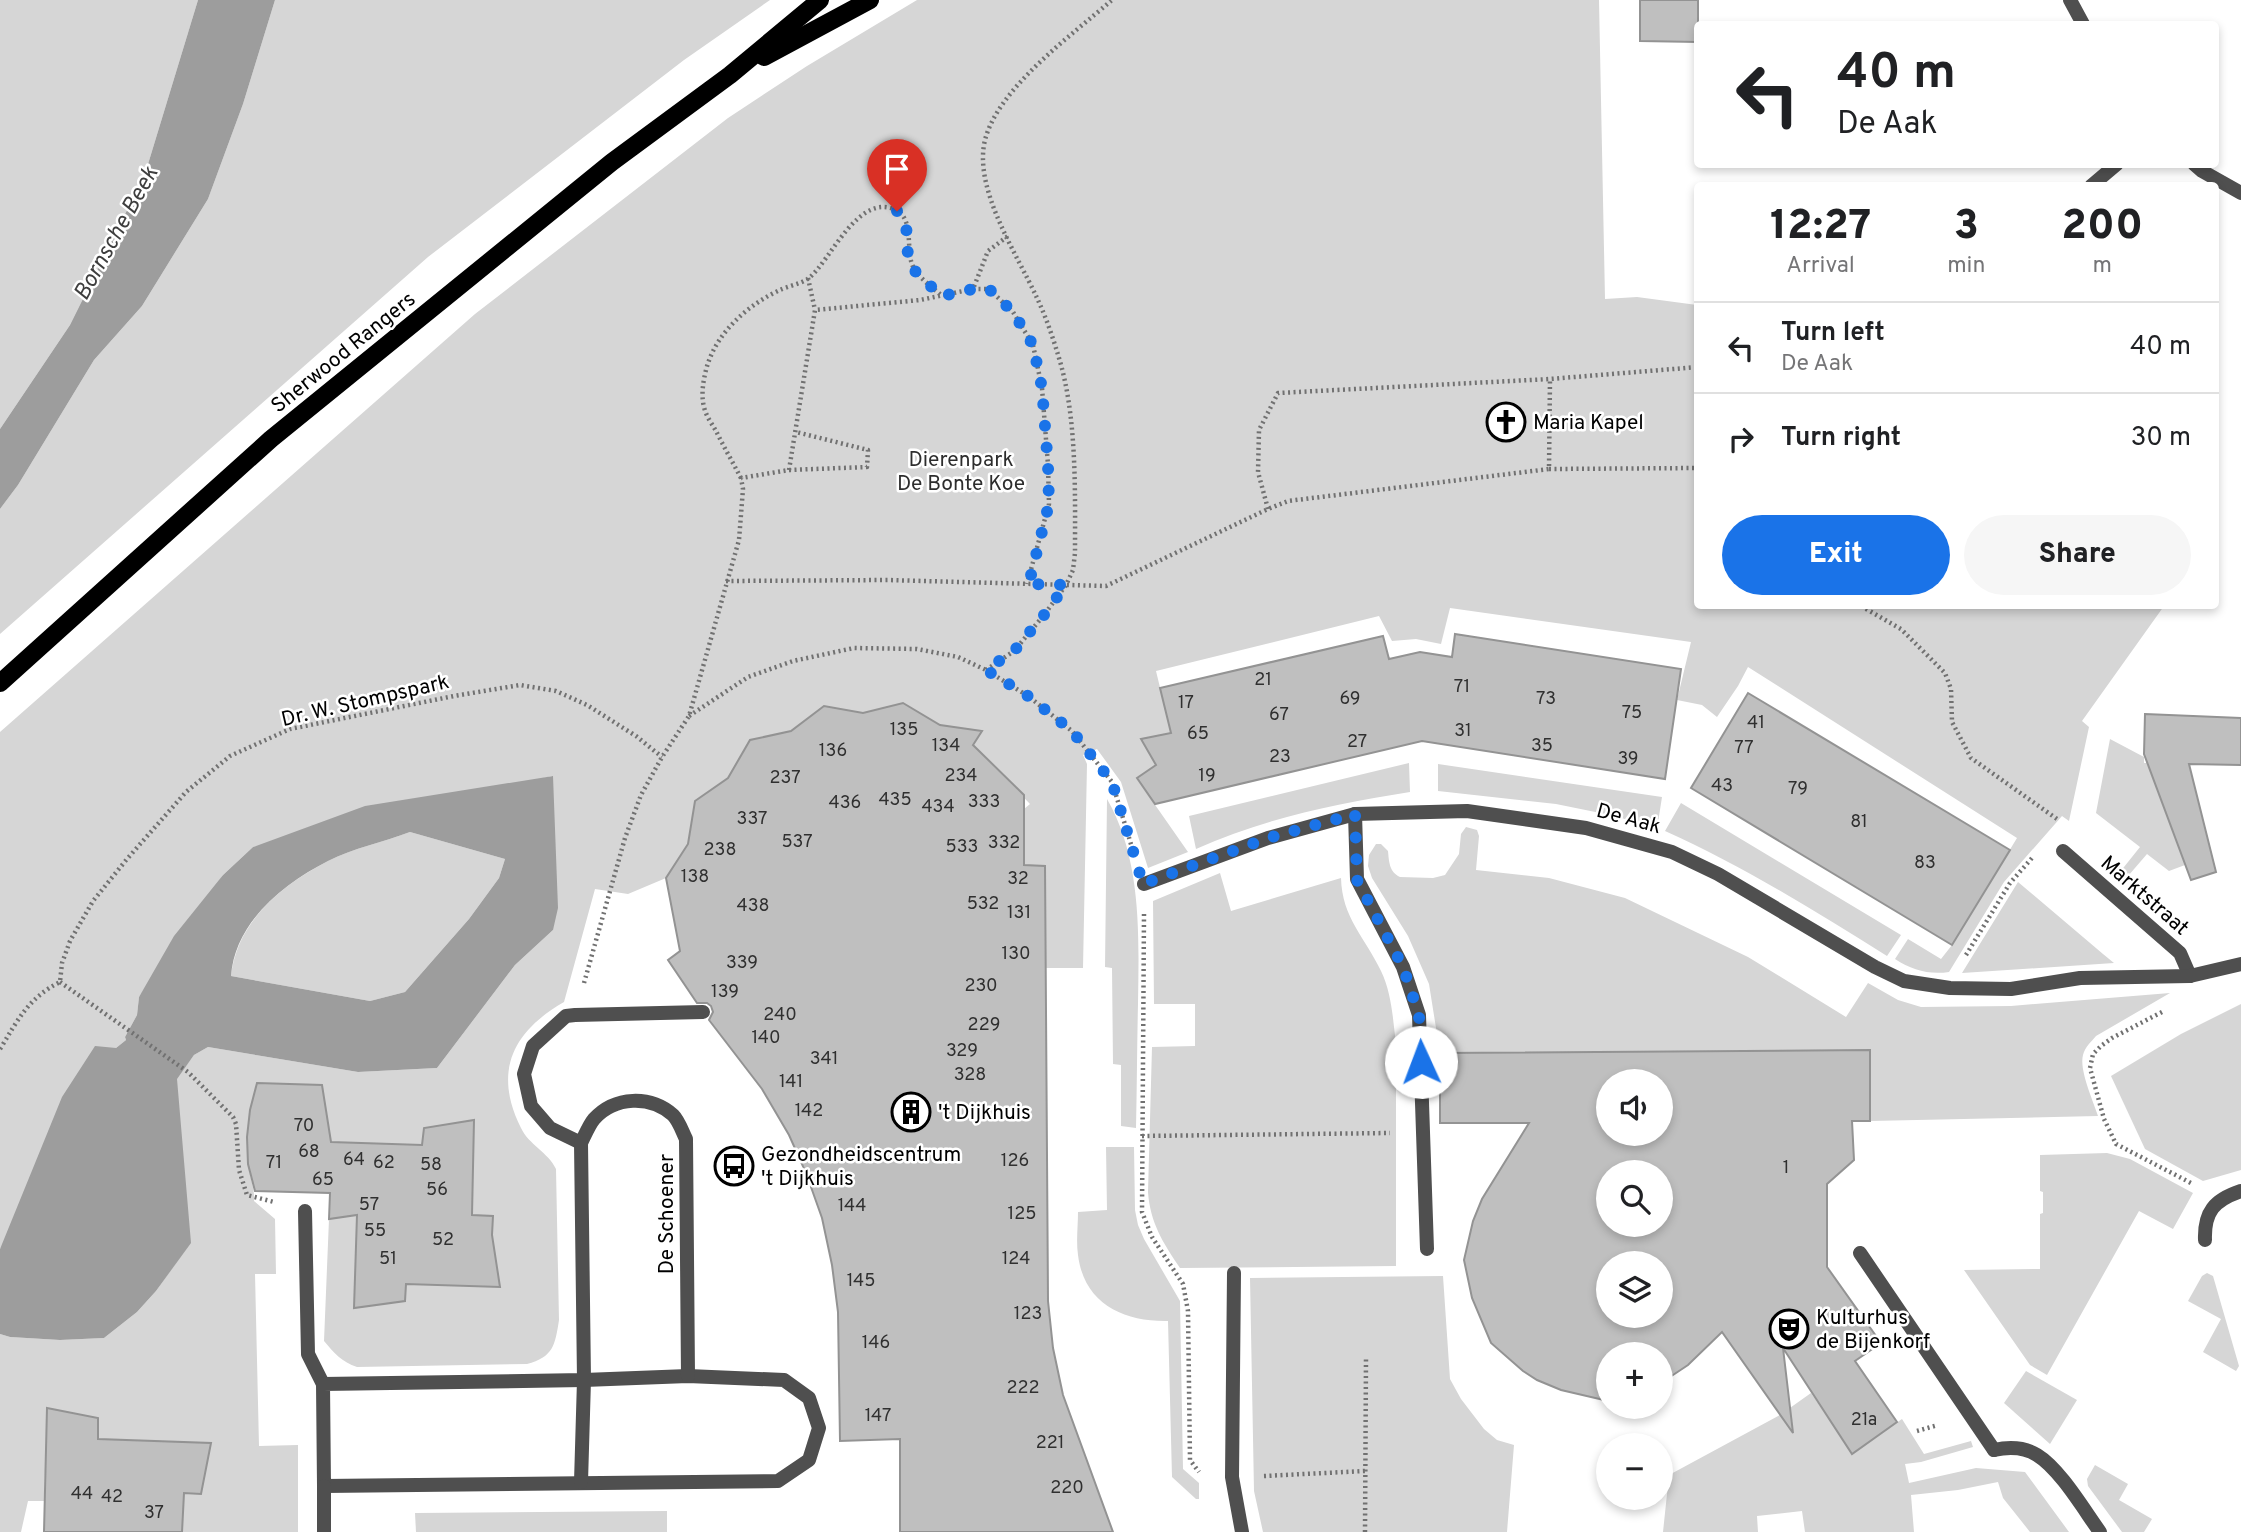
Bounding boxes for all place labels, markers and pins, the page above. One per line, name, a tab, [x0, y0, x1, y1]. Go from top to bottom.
pin	[867, 139, 927, 211]
church icon: Maria Kapel	[1485, 401, 1527, 443]
place label: Maria Kapel	[1533, 410, 1644, 437]
building icon: 't Dijkhuis	[890, 1091, 932, 1133]
place label: 't Dijkhuis	[938, 1100, 1031, 1127]
place label: Gezondheidscentrum 't Dijkhuis	[761, 1142, 961, 1193]
bus stop icon: Gezondheidscentrum 't Dijkhuis	[713, 1145, 755, 1187]
place label: Kulturhus de Bijenkorf	[1816, 1305, 1930, 1356]
theatre icon: Kulturhus de Bijenkorf	[1768, 1308, 1810, 1350]

